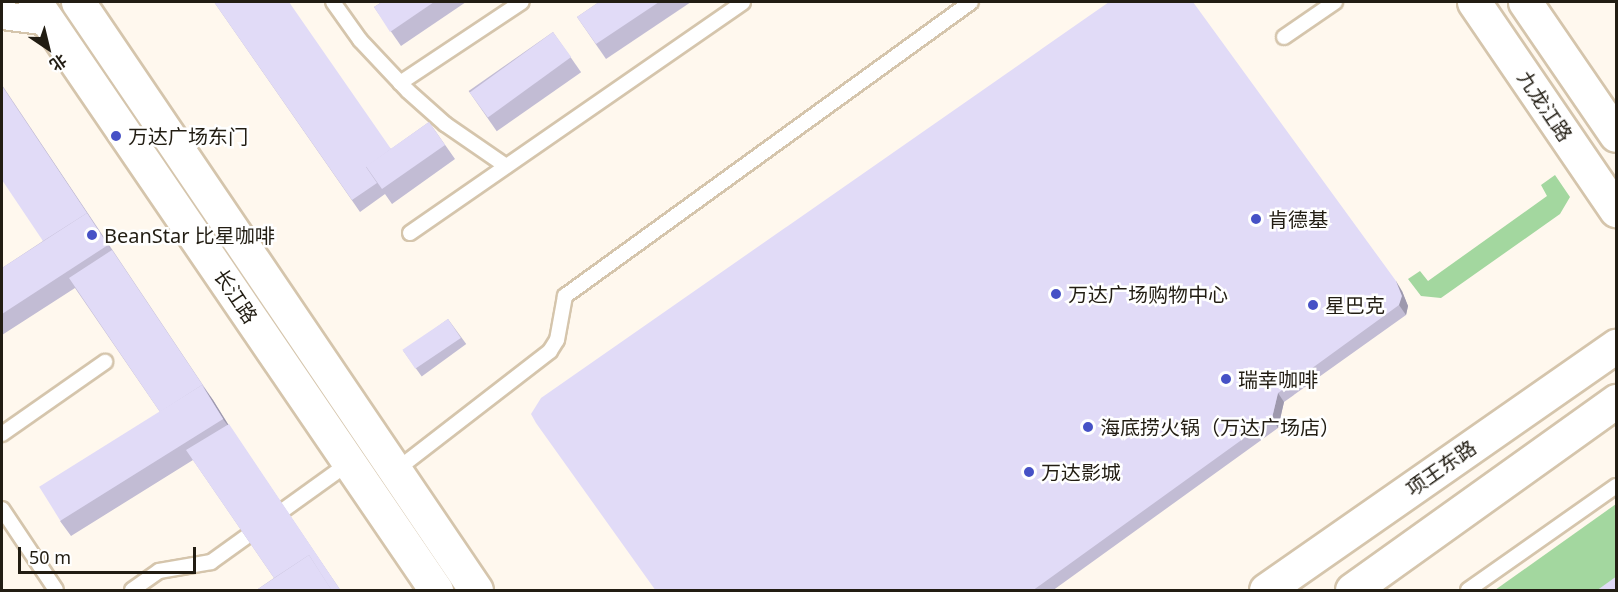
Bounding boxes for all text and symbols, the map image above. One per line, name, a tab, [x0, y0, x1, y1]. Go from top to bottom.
north arrow	[18, 18, 78, 78]
text: 北	[45, 49, 71, 76]
street label: 九龙江路	[1513, 66, 1577, 146]
place label: 万达广场东门	[128, 124, 248, 148]
marker: 万达广场东门	[109, 129, 123, 143]
place label: 肯德基	[1268, 207, 1328, 231]
marker: 肯德基	[1249, 212, 1263, 226]
place label: BeanStar 比星咖啡	[104, 223, 275, 247]
marker: BeanStar 比星咖啡	[85, 228, 99, 242]
street label: 长江路	[209, 264, 263, 328]
place label: 万达广场购物中心	[1068, 282, 1228, 306]
marker: 万达广场购物中心	[1049, 287, 1063, 301]
place label: 星巴克	[1325, 293, 1385, 317]
marker: 星巴克	[1306, 298, 1320, 312]
place label: 瑞幸咖啡	[1238, 367, 1318, 391]
marker: 瑞幸咖啡	[1219, 372, 1233, 386]
place label: 海底捞火锅（万达广场店）	[1100, 415, 1340, 439]
marker: 海底捞火锅（万达广场店）	[1081, 420, 1095, 434]
street label: 项王东路	[1401, 435, 1481, 501]
place label: 万达影城	[1041, 460, 1121, 484]
marker: 万达影城	[1022, 465, 1036, 479]
scale bar	[21, 535, 200, 573]
text: 50 m	[29, 545, 71, 569]

